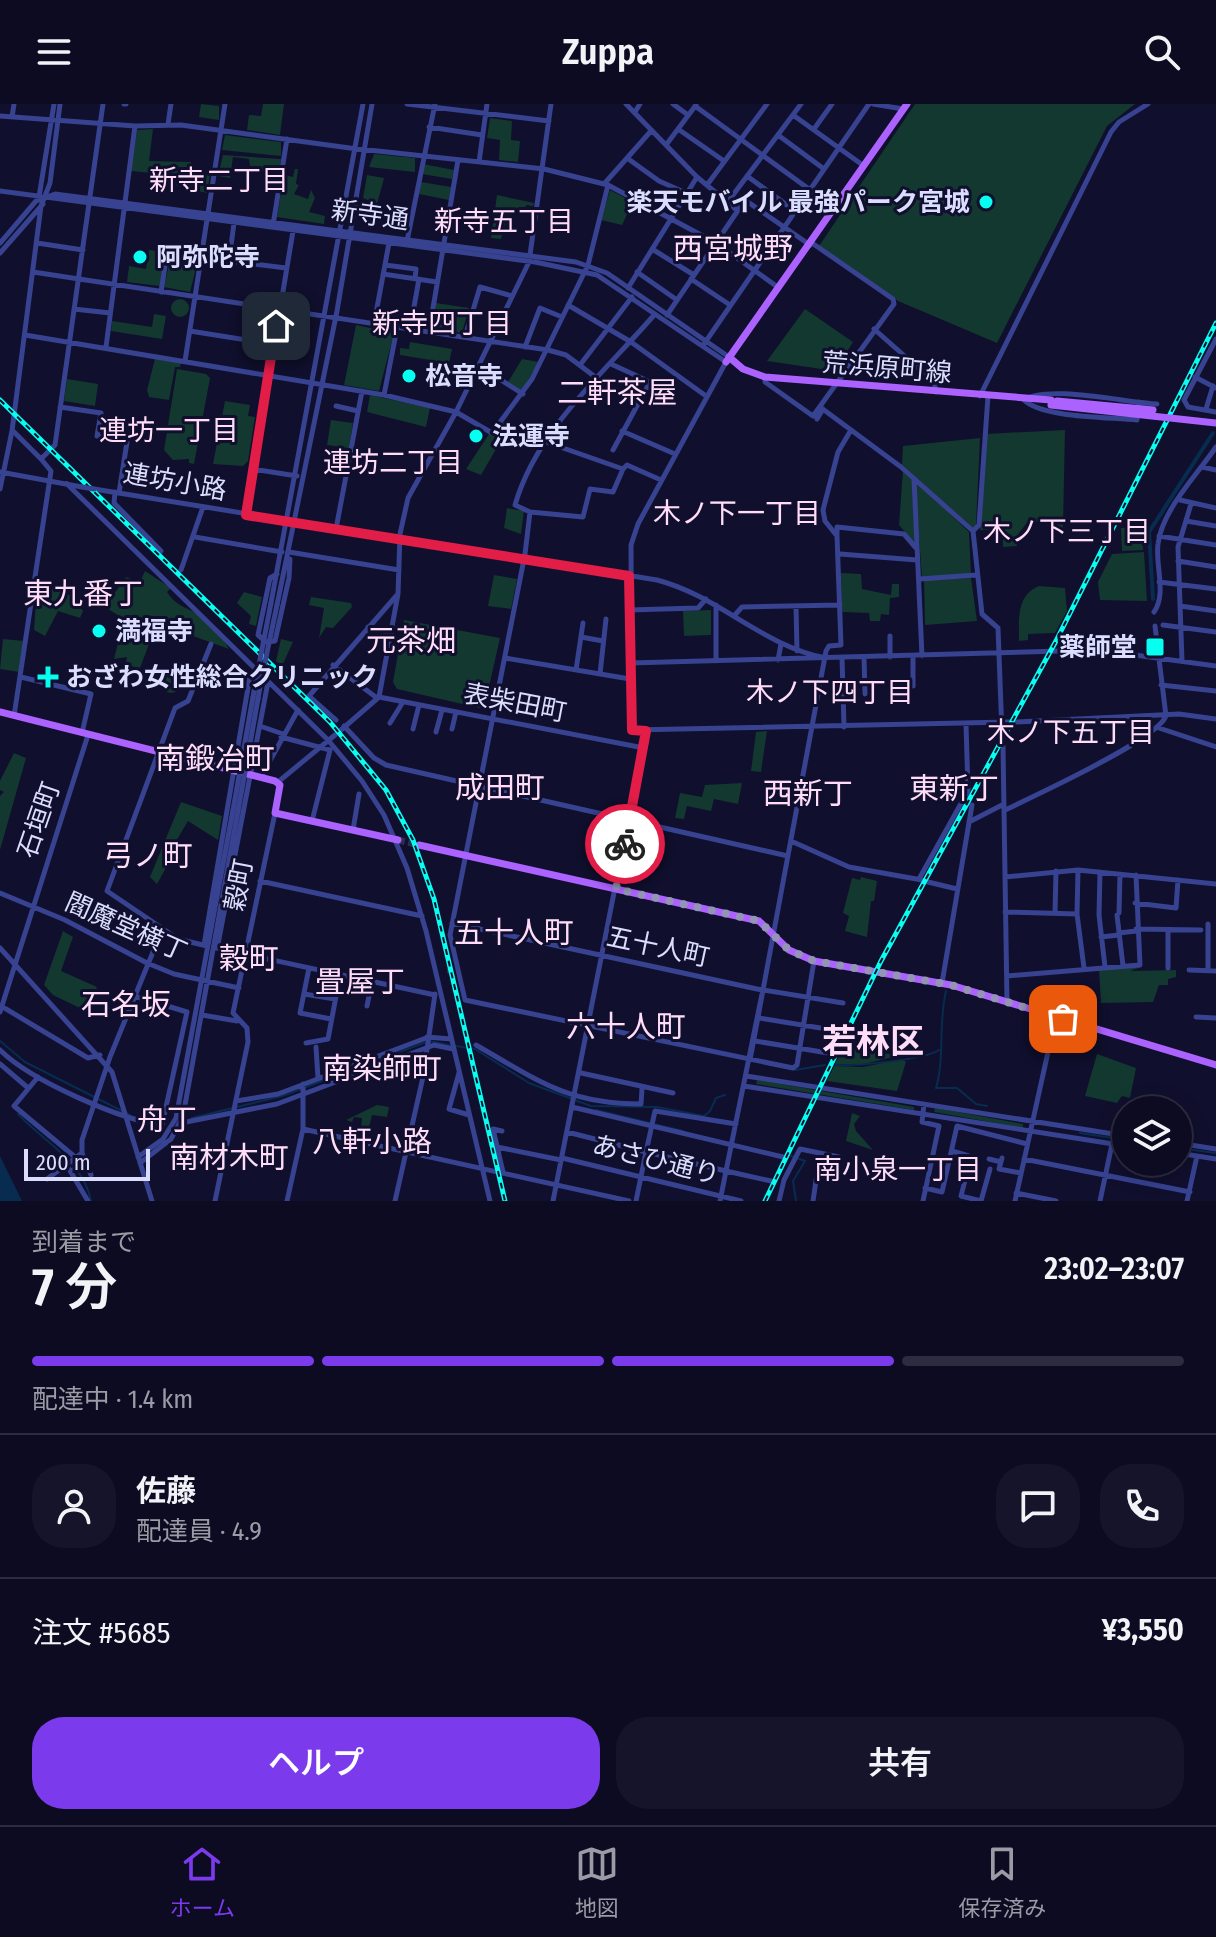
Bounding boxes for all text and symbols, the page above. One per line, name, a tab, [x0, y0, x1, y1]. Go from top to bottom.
icon: menu	[32, 30, 76, 74]
text: Zuppa	[562, 30, 654, 74]
icon: search	[1140, 30, 1184, 74]
district label: 新寺二丁目	[149, 164, 289, 197]
place label: 楽天モバイル 最強パーク宮城	[627, 187, 970, 218]
marker: 楽天モバイル 最強パーク宮城	[977, 193, 995, 211]
street label: 新寺通	[329, 194, 411, 236]
district label: 新寺五丁目	[434, 205, 574, 238]
district label: 西宮城野	[673, 231, 793, 267]
place label: 阿弥陀寺	[156, 242, 260, 273]
marker: 阿弥陀寺	[131, 248, 149, 266]
pin	[242, 292, 310, 360]
icon: home	[254, 304, 298, 348]
district label: 新寺四丁目	[372, 307, 512, 340]
street label: 荒浜原町線	[821, 347, 953, 389]
place label: 松音寺	[425, 361, 503, 392]
marker: 松音寺	[400, 367, 418, 385]
district label: 二軒茶屋	[557, 375, 677, 411]
district label: 連坊一丁目	[99, 414, 239, 447]
place label: 法運寺	[492, 421, 570, 452]
marker: 法運寺	[467, 427, 485, 445]
district label: 連坊二丁目	[323, 446, 463, 479]
street label: 連坊小路	[121, 458, 229, 506]
district label: 木ノ下一丁目	[653, 497, 821, 530]
district label: 木ノ下三丁目	[983, 515, 1151, 548]
district label: 東九番丁	[23, 576, 143, 612]
place label: 満福寺	[115, 616, 193, 647]
marker: 満福寺	[90, 622, 108, 640]
district label: 元茶畑	[366, 623, 456, 659]
place label: 薬師堂	[1059, 632, 1137, 663]
marker: 薬師堂	[1144, 636, 1166, 658]
place label: おざわ女性総合クリニック	[66, 662, 378, 693]
marker: おざわ女性総合クリニック	[37, 666, 59, 688]
district label: 木ノ下四丁目	[746, 676, 914, 709]
street label: 表柴田町	[461, 678, 569, 728]
district label: 木ノ下五丁目	[987, 716, 1155, 749]
district label: 南鍛冶町	[155, 741, 275, 777]
district label: 成田町	[455, 770, 545, 806]
district label: 東新丁	[909, 771, 999, 807]
district label: 西新丁	[763, 776, 853, 812]
street label: 石垣町	[12, 778, 66, 862]
courier	[585, 804, 665, 884]
icon: bike	[603, 822, 647, 866]
district label: 弓ノ町	[103, 838, 193, 874]
street label: 穀町	[219, 857, 259, 913]
street label: 閻魔堂横丁	[60, 886, 192, 968]
district label: 五十人町	[454, 915, 574, 951]
street label: 五十人町	[604, 921, 712, 973]
district label: 穀町	[219, 941, 279, 977]
district label: 畳屋丁	[315, 964, 405, 1000]
pin	[1029, 985, 1097, 1053]
district label: 石名坂	[81, 987, 171, 1023]
icon: bag	[1041, 997, 1085, 1041]
district label: 六十人町	[566, 1009, 686, 1045]
district label: 若林区	[822, 1021, 924, 1062]
district label: 南染師町	[322, 1051, 442, 1087]
map controls	[1112, 1096, 1192, 1176]
button: layers	[1112, 1096, 1192, 1176]
district label: 舟丁	[137, 1102, 197, 1138]
district label: 八軒小路	[312, 1124, 432, 1160]
street label: あさひ通り	[589, 1129, 723, 1191]
district label: 南材木町	[169, 1140, 289, 1176]
scale bar	[24, 1145, 150, 1181]
text: 200 m	[36, 1149, 91, 1176]
district label: 南小泉一丁目	[814, 1153, 982, 1186]
text: 到着まで	[32, 1227, 136, 1258]
text: 23:02–23:07	[1044, 1251, 1184, 1287]
text: 7 分	[32, 1256, 117, 1319]
text: 配達中 · 1.4 km	[32, 1384, 193, 1415]
button: person	[32, 1464, 116, 1548]
button: chat	[996, 1464, 1080, 1548]
button: phone	[1100, 1464, 1184, 1548]
text: 佐藤	[136, 1473, 196, 1509]
text: 配達員 · 4.9	[136, 1516, 262, 1547]
text: ¥3,550	[1102, 1612, 1184, 1648]
text: 注文 #5685	[32, 1615, 171, 1651]
button: ヘルプ	[32, 1717, 600, 1809]
button: 共有	[616, 1717, 1184, 1809]
tab: ホーム	[170, 1842, 235, 1922]
tab: 地図	[575, 1842, 619, 1922]
tab: 保存済み	[958, 1842, 1046, 1922]

